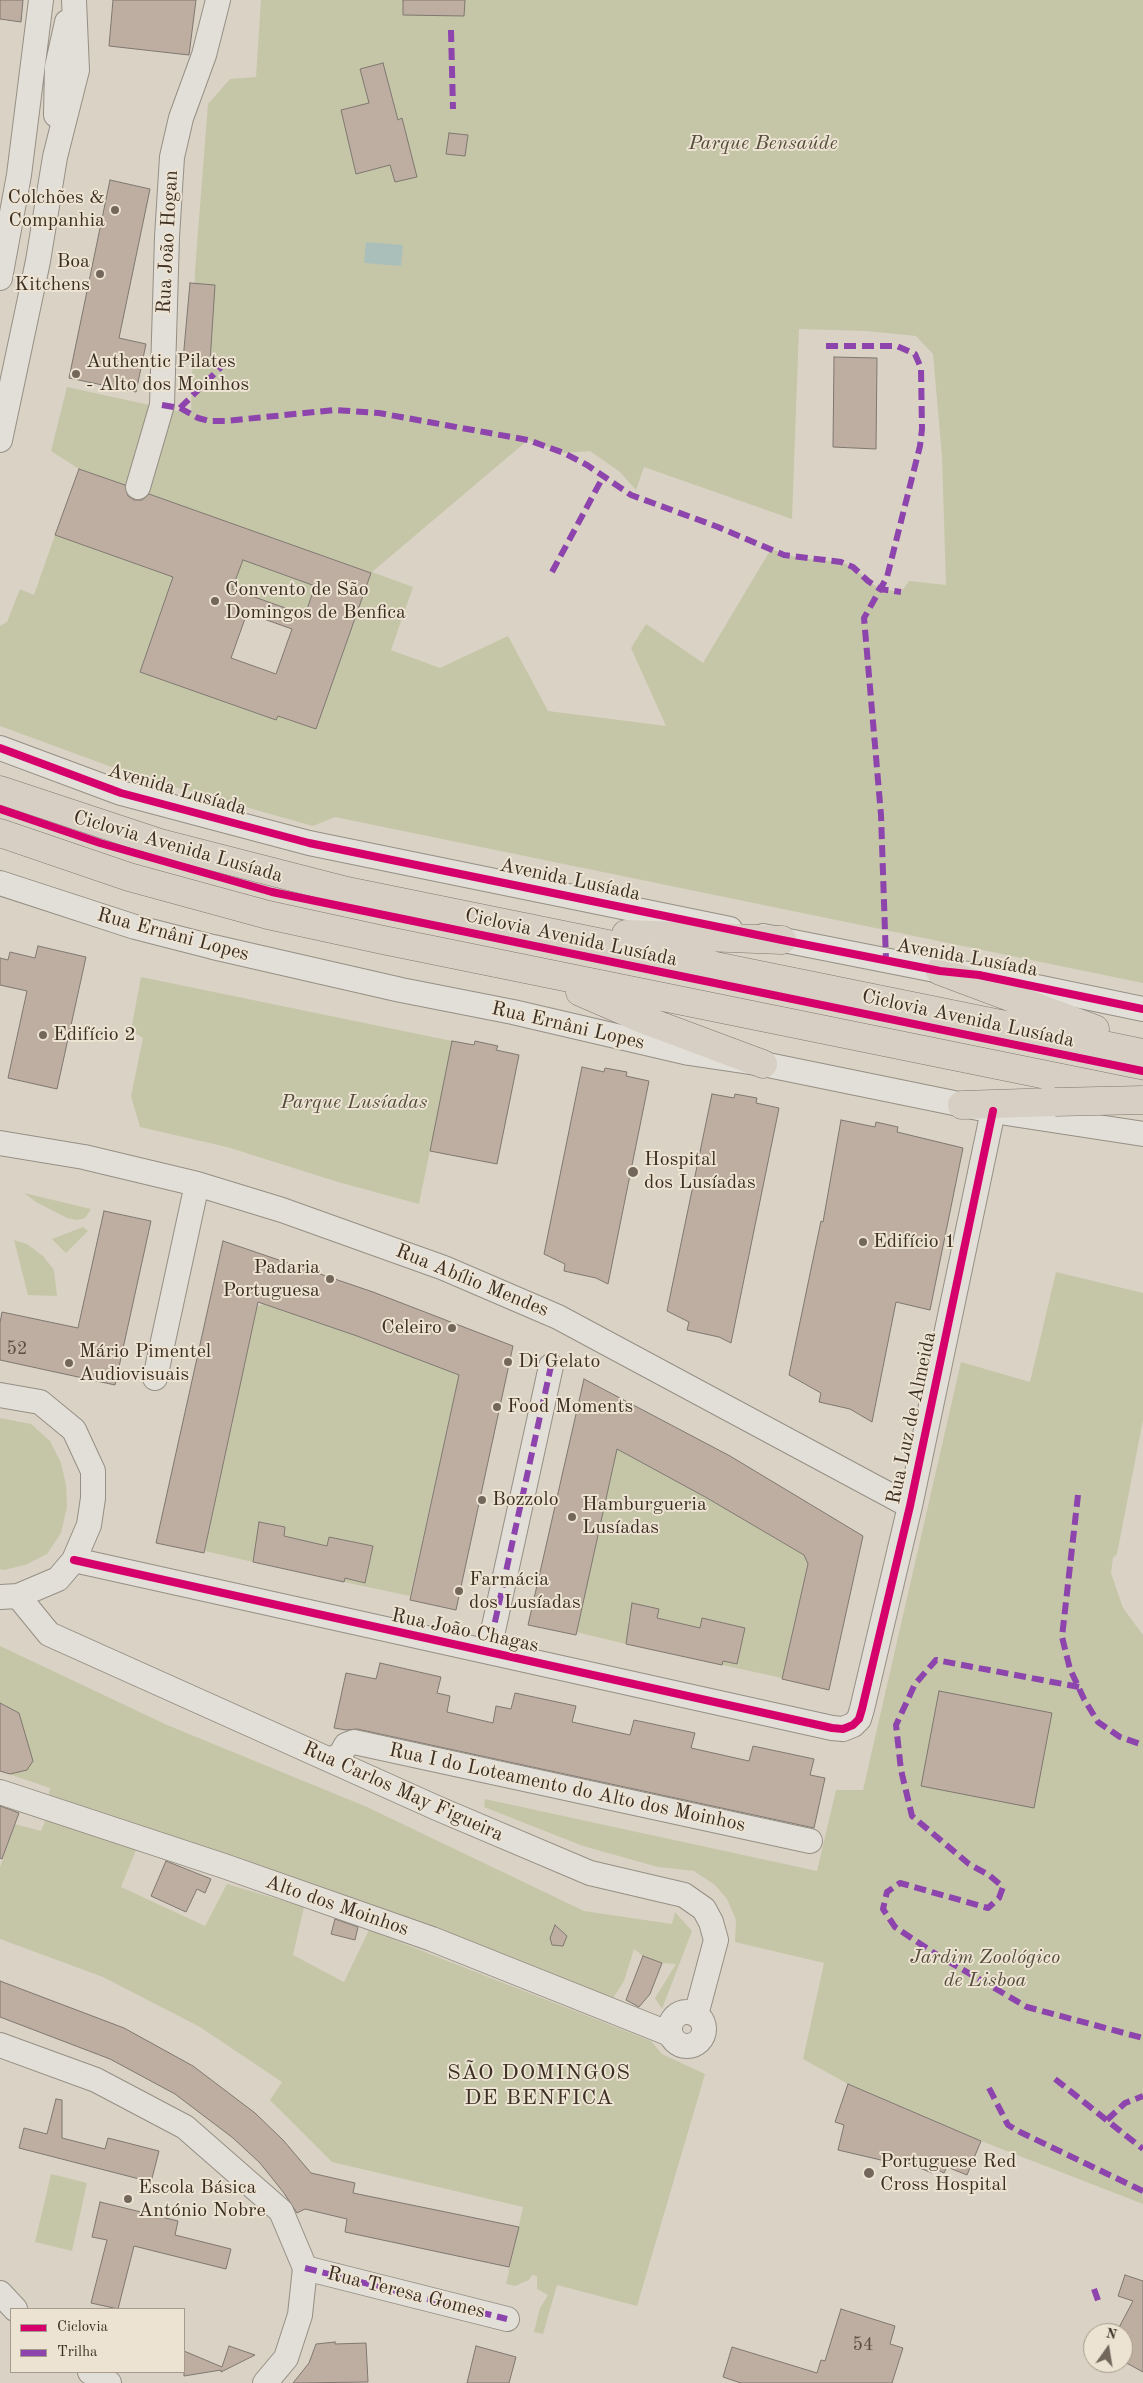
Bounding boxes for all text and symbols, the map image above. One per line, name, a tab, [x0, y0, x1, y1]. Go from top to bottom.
park label: Parque Bensaúde	[688, 132, 838, 156]
street label: Rua João Hogan	[152, 170, 184, 314]
place label: Colchões & Companhia	[8, 186, 105, 233]
marker: Colchões & Companhia	[109, 204, 121, 216]
place label: Boa Kitchens	[14, 250, 90, 297]
marker: Boa Kitchens	[94, 268, 106, 280]
place label: Authentic Pilates - Alto dos Moinhos	[86, 350, 249, 397]
marker: Authentic Pilates - Alto dos Moinhos	[70, 368, 82, 380]
place label: Convento de São Domingos de Benfica	[225, 578, 406, 625]
marker: Convento de São Domingos de Benfica	[209, 595, 221, 607]
street label: Avenida Lusíada	[105, 759, 249, 821]
street label: Ciclovia Avenida Lusíada	[70, 806, 286, 888]
street label: Avenida Lusíada	[497, 853, 643, 907]
street label: Rua Ernâni Lopes	[94, 903, 252, 967]
street label: Ciclovia Avenida Lusíada	[462, 904, 680, 972]
street label: Avenida Lusíada	[894, 934, 1040, 982]
street label: Ciclovia Avenida Lusíada	[859, 985, 1077, 1053]
street label: Rua Ernâni Lopes	[489, 997, 647, 1055]
place label: Edifício 2	[53, 1023, 136, 1047]
marker: Edifício 2	[37, 1029, 49, 1041]
park label: Parque Lusíadas	[281, 1091, 427, 1115]
place label: Hospital dos Lusíadas	[644, 1148, 756, 1195]
marker: Hospital dos Lusíadas	[626, 1165, 640, 1179]
place label: Edifício 1	[873, 1230, 956, 1254]
marker: Edifício 1	[857, 1236, 869, 1248]
street label: Rua Abílio Mendes	[392, 1239, 552, 1323]
place label: Padaria Portuguesa	[222, 1256, 320, 1303]
marker: Padaria Portuguesa	[324, 1273, 336, 1285]
place label: Celeiro	[381, 1316, 442, 1340]
marker: Celeiro	[446, 1322, 458, 1334]
street label: Rua Luz de Almeida	[882, 1330, 942, 1506]
house number: 52	[7, 1338, 27, 1360]
place label: Mário Pimentel Audiovisuais	[79, 1340, 211, 1387]
place label: Di Gelato	[518, 1350, 600, 1374]
marker: Di Gelato	[502, 1356, 514, 1368]
marker: Mário Pimentel Audiovisuais	[63, 1357, 75, 1369]
place label: Food Moments	[507, 1395, 633, 1419]
marker: Food Moments	[491, 1401, 503, 1413]
place label: Bozzolo	[492, 1488, 559, 1512]
place label: Hamburgueria Lusíadas	[582, 1493, 707, 1540]
marker: Bozzolo	[476, 1494, 488, 1506]
marker: Hamburgueria Lusíadas	[566, 1511, 578, 1523]
place label: Farmácia dos Lusíadas	[469, 1568, 581, 1615]
marker: Farmácia dos Lusíadas	[453, 1585, 465, 1597]
street label: Rua João Chagas	[389, 1604, 541, 1658]
street label: Rua Carlos May Figueira	[299, 1737, 507, 1847]
street label: Rua I do Loteamento do Alto dos Moinhos	[387, 1738, 747, 1838]
street label: Alto dos Moinhos	[262, 1870, 412, 1942]
park label: Jardim Zoológico de Lisboa	[910, 1946, 1060, 1993]
district label: SÃO DOMINGOS DE BENFICA	[446, 2060, 632, 2112]
place label: Portuguese Red Cross Hospital	[880, 2150, 1016, 2197]
marker: Portuguese Red Cross Hospital	[862, 2166, 876, 2180]
place label: Escola Básica António Nobre	[138, 2176, 266, 2223]
marker: Escola Básica António Nobre	[122, 2193, 134, 2205]
street label: Rua Teresa Gomes	[324, 2262, 488, 2324]
legend	[10, 2308, 185, 2373]
text: Ciclovia	[57, 2320, 108, 2335]
north arrow	[1083, 2323, 1133, 2373]
text: N	[1104, 2326, 1118, 2342]
house number: 54	[853, 2334, 873, 2356]
text: Trilha	[57, 2345, 98, 2360]

